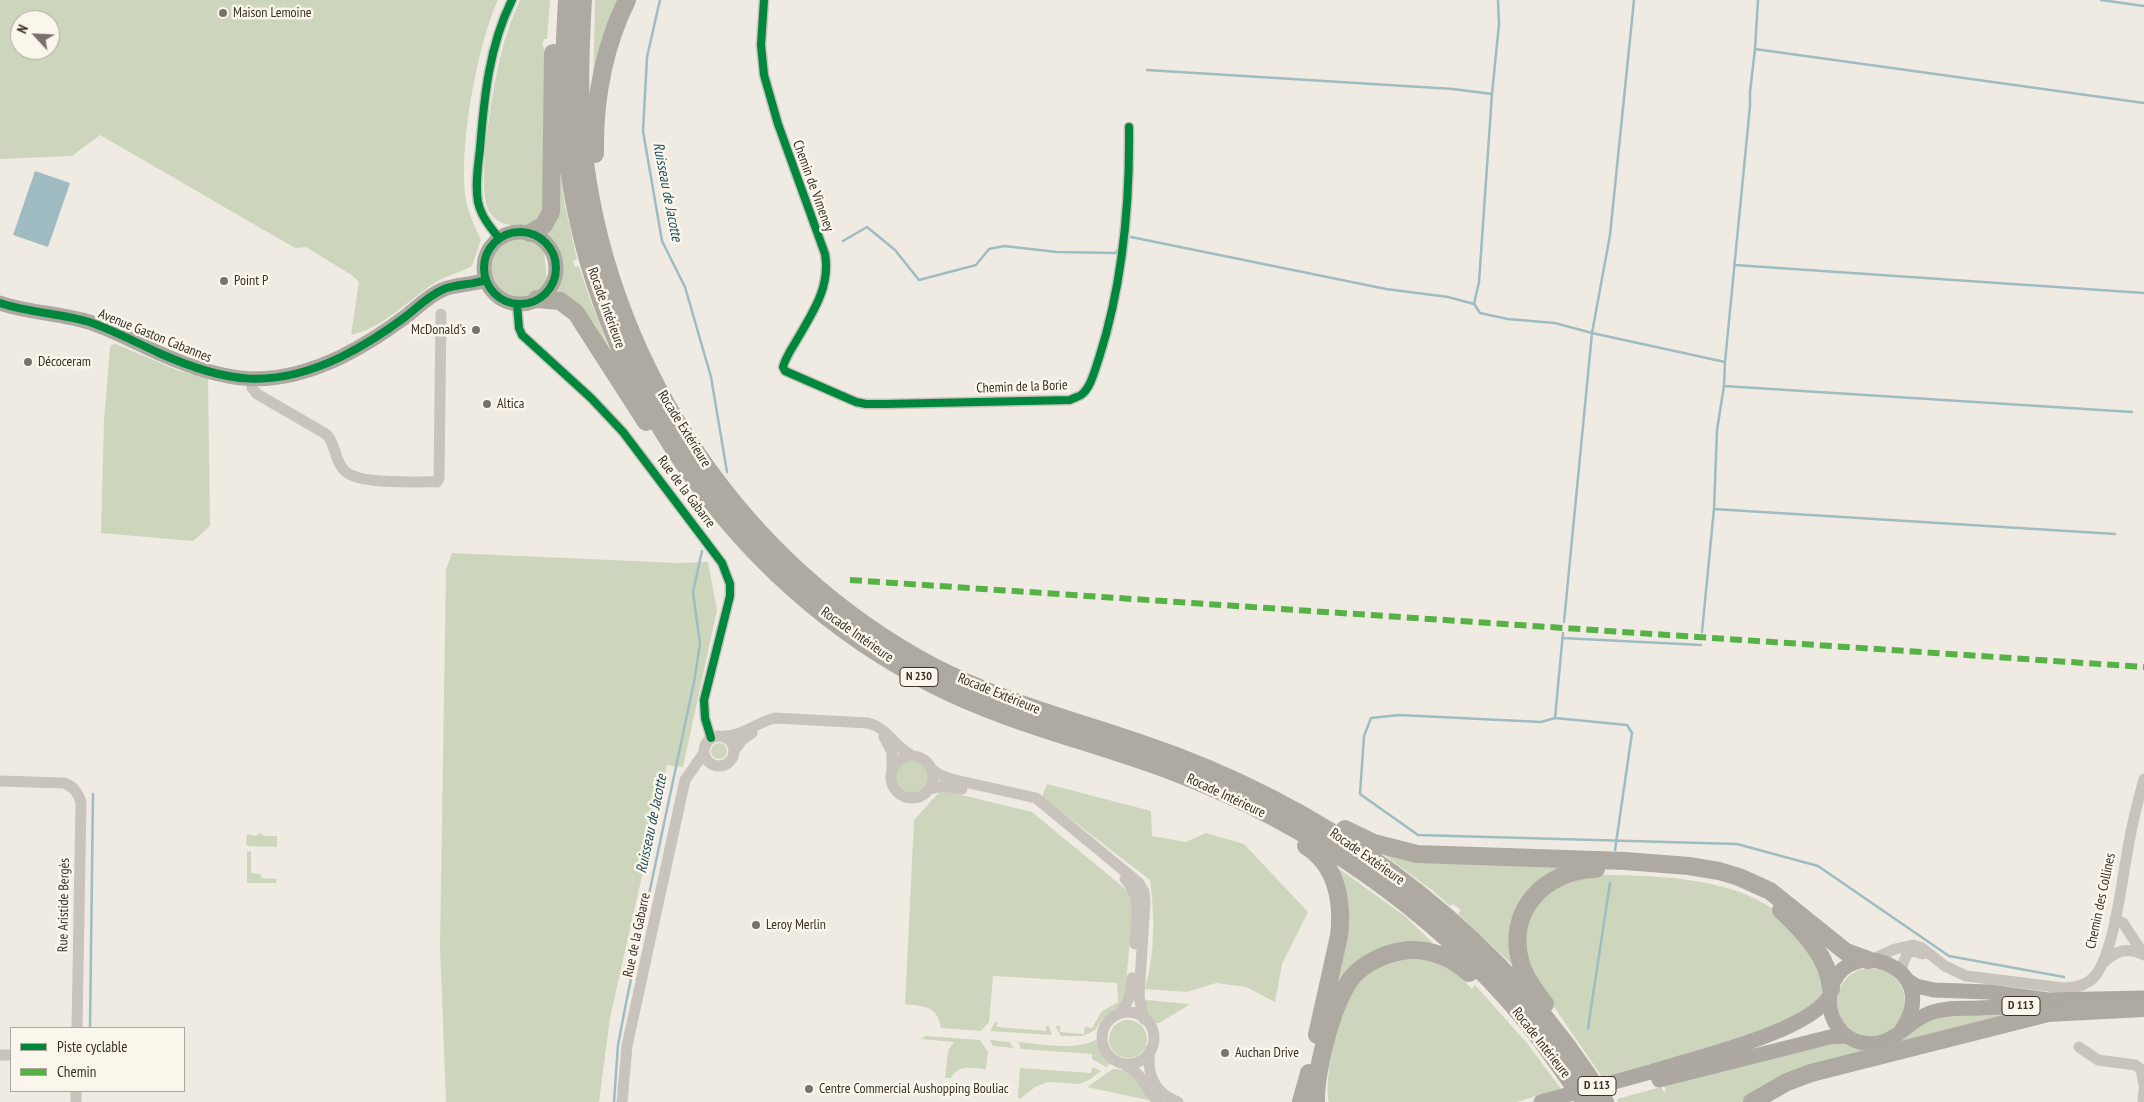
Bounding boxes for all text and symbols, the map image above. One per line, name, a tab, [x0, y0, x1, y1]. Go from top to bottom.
place label: Maison Lemoine	[233, 5, 312, 21]
marker: Maison Lemoine	[217, 7, 229, 19]
north arrow	[10, 10, 60, 60]
text: N	[13, 22, 32, 36]
street label: Chemin de Vimeney	[789, 138, 837, 234]
water label: Ruisseau de Jacotte	[649, 141, 685, 243]
street label: Rocade Intérieure	[584, 265, 628, 351]
place label: Point P	[234, 273, 268, 289]
marker: Point P	[218, 275, 230, 287]
street label: Avenue Gaston Cabannes	[96, 306, 214, 366]
place label: McDonald's	[411, 322, 466, 338]
marker: McDonald's	[470, 324, 482, 336]
place label: Décoceram	[38, 354, 91, 370]
marker: Décoceram	[22, 356, 34, 368]
street label: Chemin de la Borie	[976, 377, 1068, 397]
street label: Rocade Extérieure	[654, 388, 714, 470]
place label: Altica	[497, 396, 524, 412]
marker: Altica	[481, 398, 493, 410]
street label: Rue de la Gabarre	[653, 453, 719, 531]
street label: Rocade Intérieure	[817, 604, 897, 666]
road number: N 230	[900, 668, 938, 686]
street label: Rocade Extérieure	[955, 670, 1043, 718]
street label: Rocade Intérieure	[1184, 770, 1268, 822]
water label: Ruisseau de Jacotte	[633, 773, 671, 875]
street label: Rocade Extérieure	[1326, 825, 1408, 889]
street label: Chemin des Collines	[2083, 852, 2119, 950]
street label: Rue Aristide Bergès	[55, 858, 73, 952]
street label: Rue de la Gabarre	[620, 891, 654, 979]
place label: Leroy Merlin	[766, 917, 826, 933]
marker: Leroy Merlin	[750, 919, 762, 931]
road number: D 113	[2002, 996, 2040, 1016]
street label: Rocade Intérieure	[1508, 1004, 1574, 1082]
legend	[10, 1027, 185, 1092]
text: Piste cyclable	[57, 1037, 127, 1056]
place label: Auchan Drive	[1235, 1045, 1299, 1061]
marker: Auchan Drive	[1219, 1047, 1231, 1059]
text: Chemin	[57, 1062, 96, 1081]
road number: D 113	[1578, 1076, 1616, 1096]
place label: Centre Commercial Aushopping Bouliac	[819, 1081, 1009, 1097]
marker: Centre Commercial Aushopping Bouliac	[803, 1083, 815, 1095]

